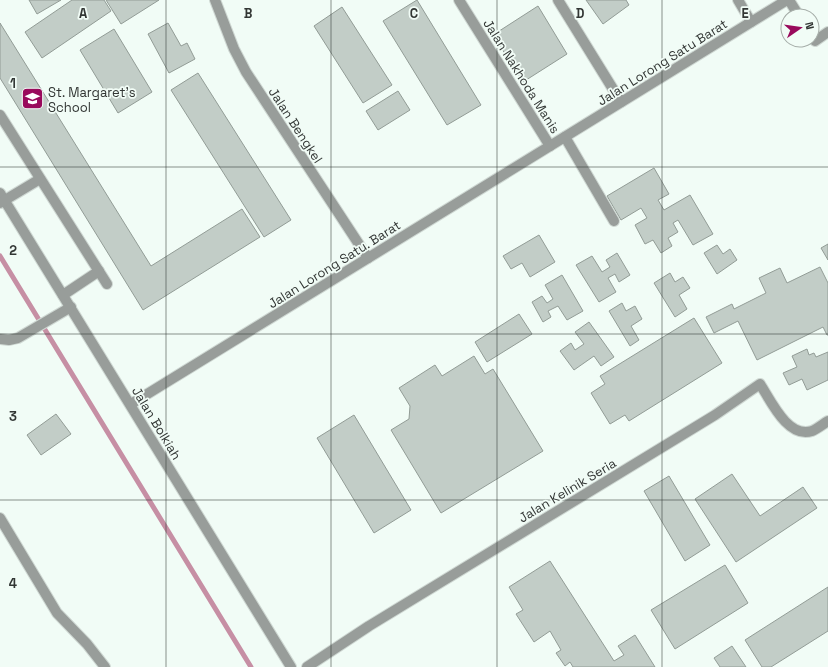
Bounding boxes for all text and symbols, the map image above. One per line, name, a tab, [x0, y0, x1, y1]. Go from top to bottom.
text: A	[79, 5, 88, 22]
text: B	[244, 5, 253, 22]
text: C	[410, 5, 418, 22]
text: D	[576, 5, 585, 22]
text: E	[741, 5, 749, 22]
north arrow	[780, 8, 820, 48]
street label: Jalan Lorong Satu Barat	[594, 15, 731, 109]
street label: Jalan Nakhoda Manis	[479, 16, 564, 137]
text: N	[802, 21, 817, 31]
text: 1	[10, 75, 16, 92]
place label: St. Margaret’s School	[48, 84, 136, 116]
street label: Jalan Bengkel	[265, 84, 326, 166]
school or university icon: St. Margaret’s School	[20, 86, 46, 112]
street label: Jalan Lorong Satu. Barat	[265, 217, 404, 312]
text: 2	[9, 242, 17, 259]
street label: Jalan Bolkiah	[128, 384, 185, 463]
text: 3	[9, 408, 17, 425]
street label: Jalan Kelinik Seria	[515, 454, 620, 526]
text: 4	[9, 575, 17, 592]

